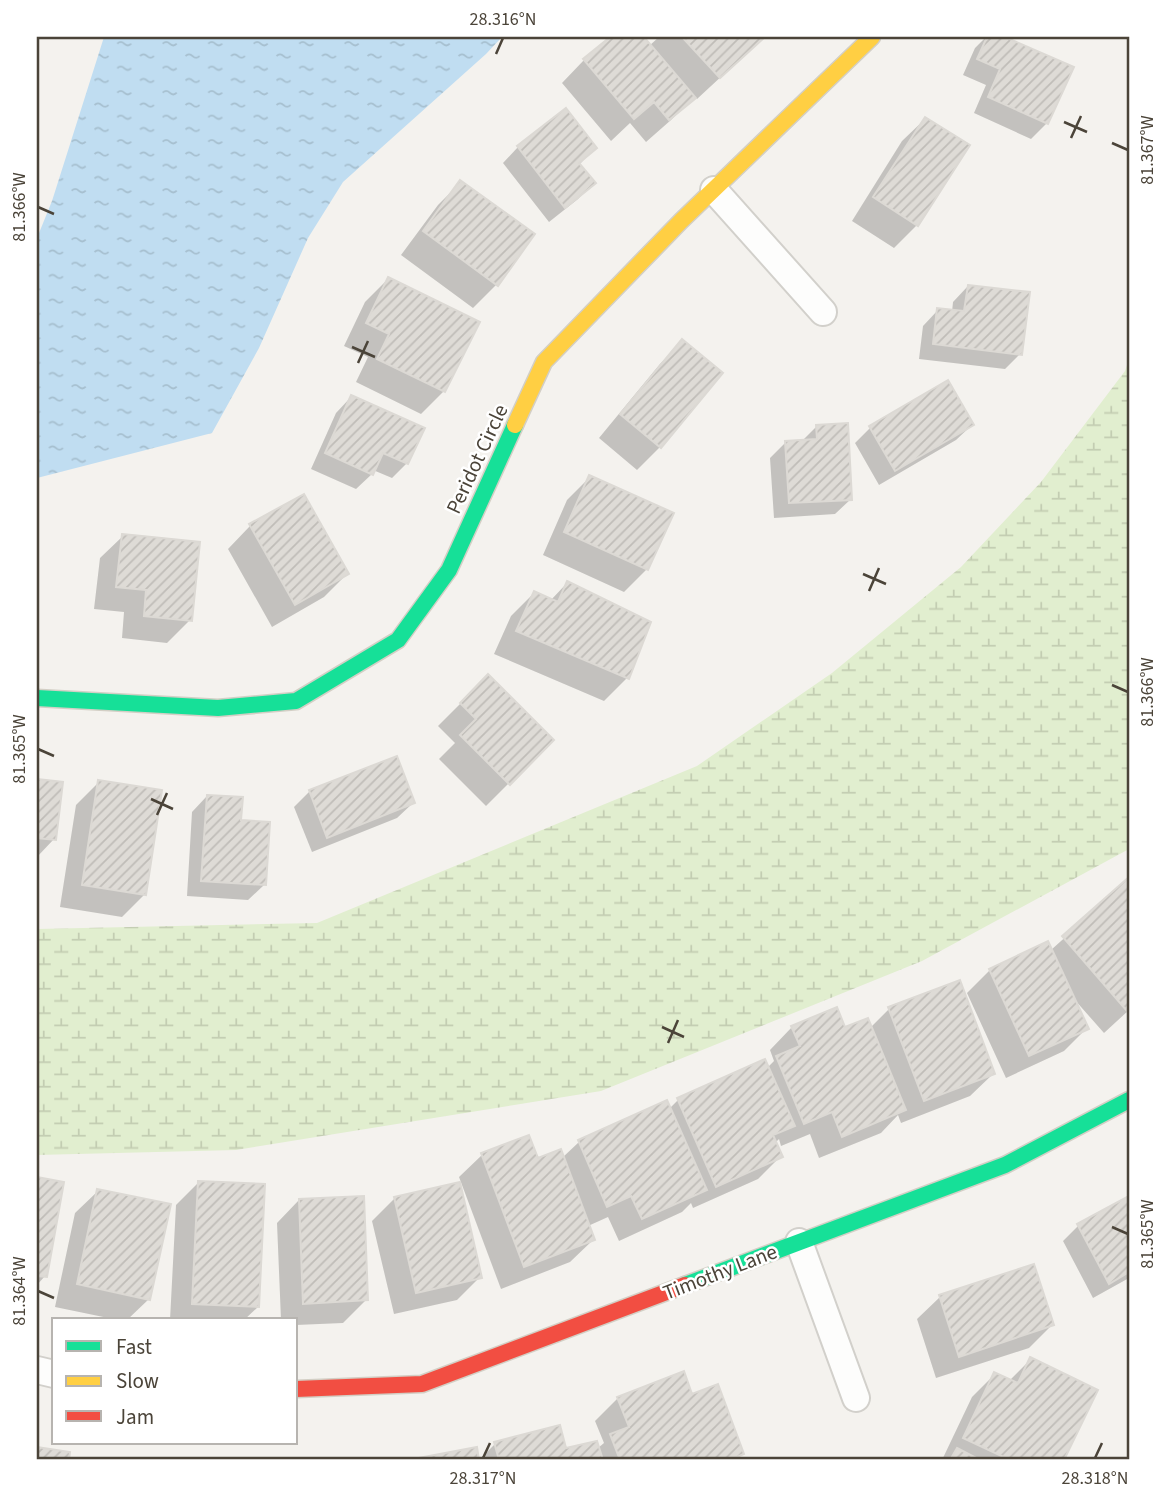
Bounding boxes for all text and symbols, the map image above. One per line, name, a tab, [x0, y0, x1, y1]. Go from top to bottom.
text: 28.316°N	[470, 7, 536, 32]
text: 81.367°W	[1135, 115, 1160, 185]
text: 81.366°W	[7, 172, 32, 242]
street label: Peridot Circle	[439, 399, 515, 519]
text: 81.366°W	[1135, 657, 1160, 727]
text: 81.365°W	[7, 714, 32, 784]
text: 81.365°W	[1135, 1199, 1160, 1269]
street label: Timothy Lane	[659, 1236, 781, 1308]
text: 81.364°W	[7, 1256, 32, 1326]
legend	[52, 1318, 298, 1444]
text: Fast	[116, 1332, 152, 1362]
text: Slow	[116, 1366, 159, 1396]
text: Jam	[116, 1402, 154, 1432]
text: 28.317°N	[450, 1466, 516, 1491]
text: 28.318°N	[1062, 1466, 1128, 1491]

